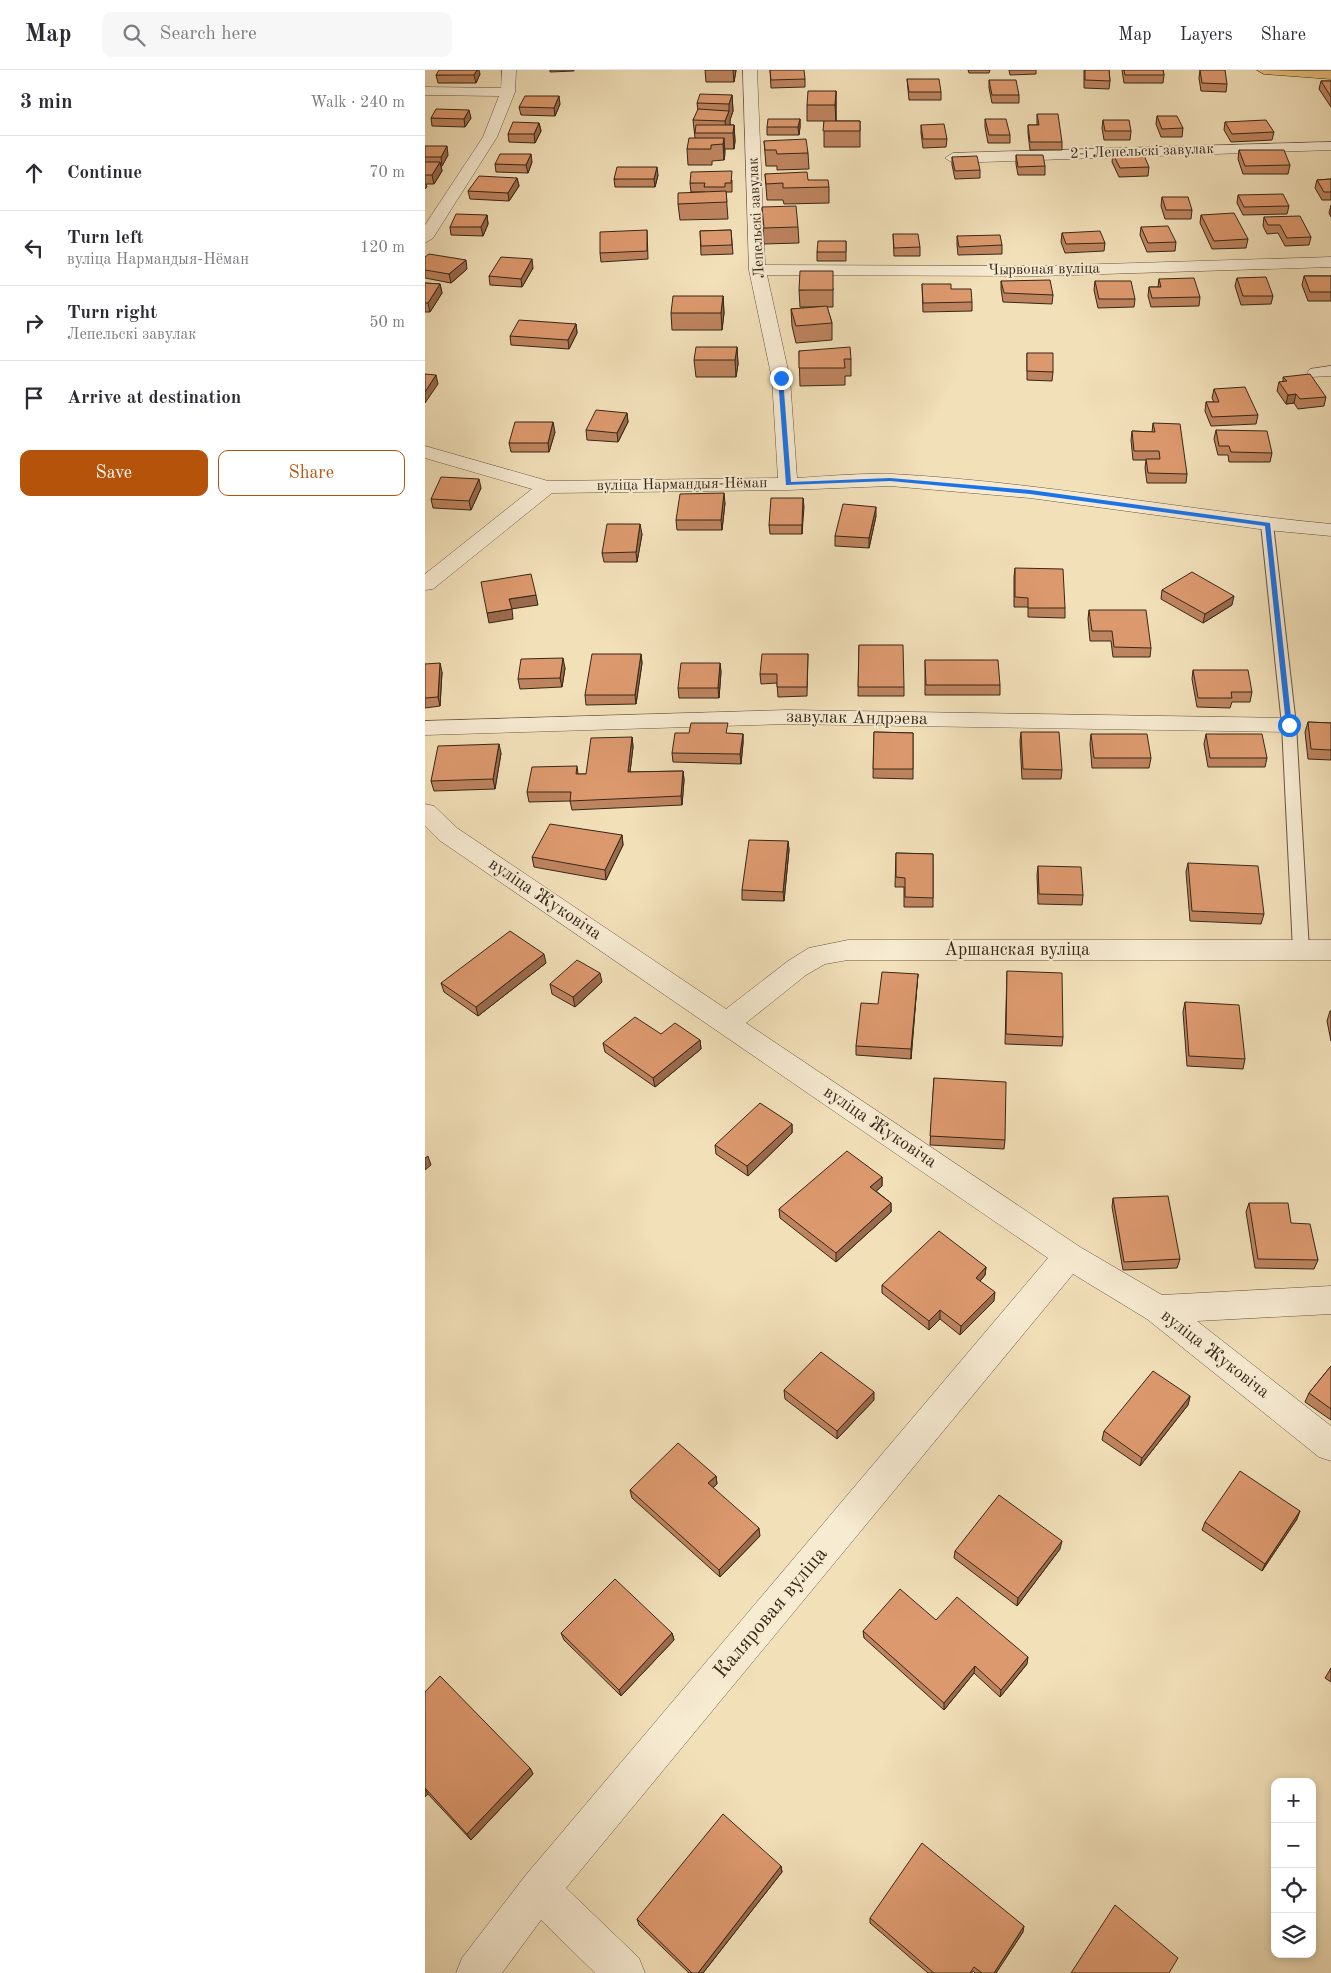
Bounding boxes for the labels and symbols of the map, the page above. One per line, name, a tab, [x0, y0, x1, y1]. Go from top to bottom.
street label: 2-і Лепельскі завулак	[1070, 142, 1215, 162]
street label: Лепельскі завулак	[746, 157, 768, 279]
street label: Чырвоная вуліца	[988, 262, 1101, 278]
route end	[770, 367, 793, 390]
street label: вуліца Нармандыя-Нёман	[597, 476, 767, 494]
street label: завулак Андрэева	[786, 708, 928, 728]
route start	[1278, 714, 1301, 737]
street label: вуліца Жуковіча	[485, 855, 605, 943]
street label: Аршанская вуліца	[944, 941, 1090, 959]
street label: вуліца Жуковіча	[820, 1083, 940, 1171]
street label: вуліца Жуковіча	[1157, 1306, 1273, 1402]
street label: Каляровая вуліца	[710, 1543, 832, 1683]

